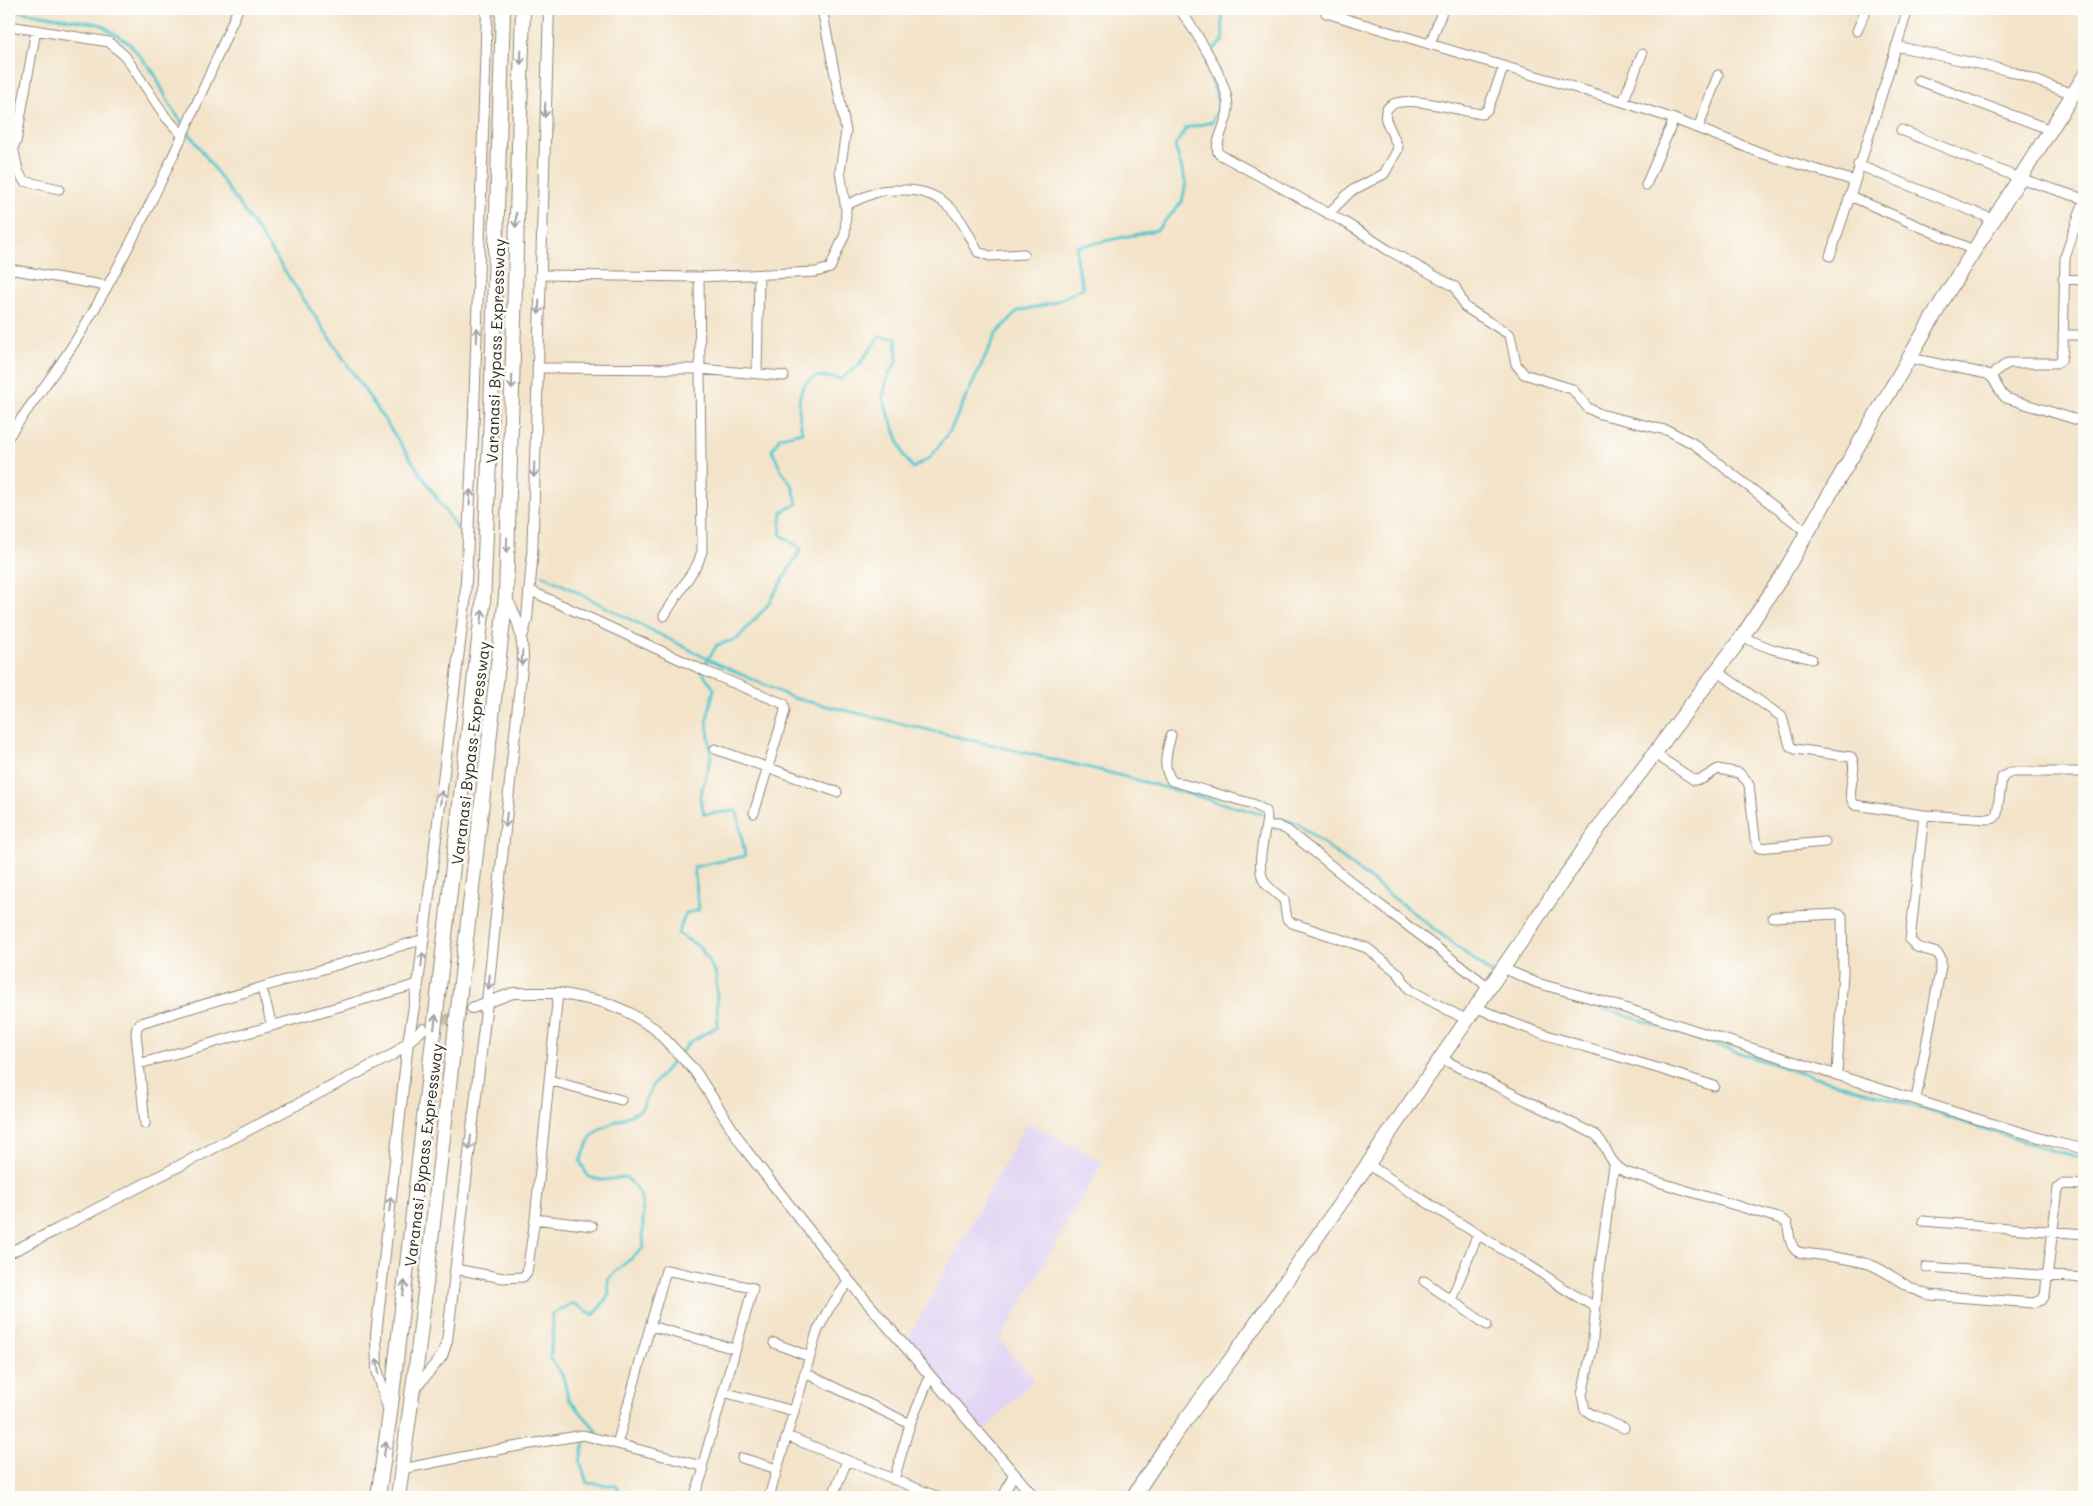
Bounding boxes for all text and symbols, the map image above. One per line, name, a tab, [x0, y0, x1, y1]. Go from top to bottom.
one-way arrow	[517, 49, 526, 65]
one-way arrow	[541, 102, 550, 118]
one-way arrow	[512, 212, 521, 228]
street label: Varanasi Bypass Expressway	[481, 238, 509, 464]
one-way arrow	[535, 299, 544, 315]
one-way arrow	[472, 327, 481, 343]
one-way arrow	[507, 374, 516, 390]
one-way arrow	[530, 462, 539, 478]
one-way arrow	[466, 490, 475, 506]
one-way arrow	[503, 537, 512, 553]
one-way arrow	[477, 609, 487, 625]
street label: Varanasi Bypass Expressway	[446, 640, 494, 866]
one-way arrow	[518, 650, 527, 666]
one-way arrow	[436, 791, 446, 807]
one-way arrow	[501, 812, 511, 828]
one-way arrow	[417, 952, 427, 968]
one-way arrow	[484, 973, 494, 989]
one-way arrow	[430, 1014, 440, 1030]
street label: Varanasi Bypass Expressway	[399, 1042, 447, 1268]
one-way arrow	[465, 1135, 475, 1151]
one-way arrow	[385, 1197, 395, 1213]
one-way arrow	[399, 1280, 409, 1296]
one-way arrow	[373, 1358, 383, 1374]
one-way arrow	[380, 1441, 390, 1457]

